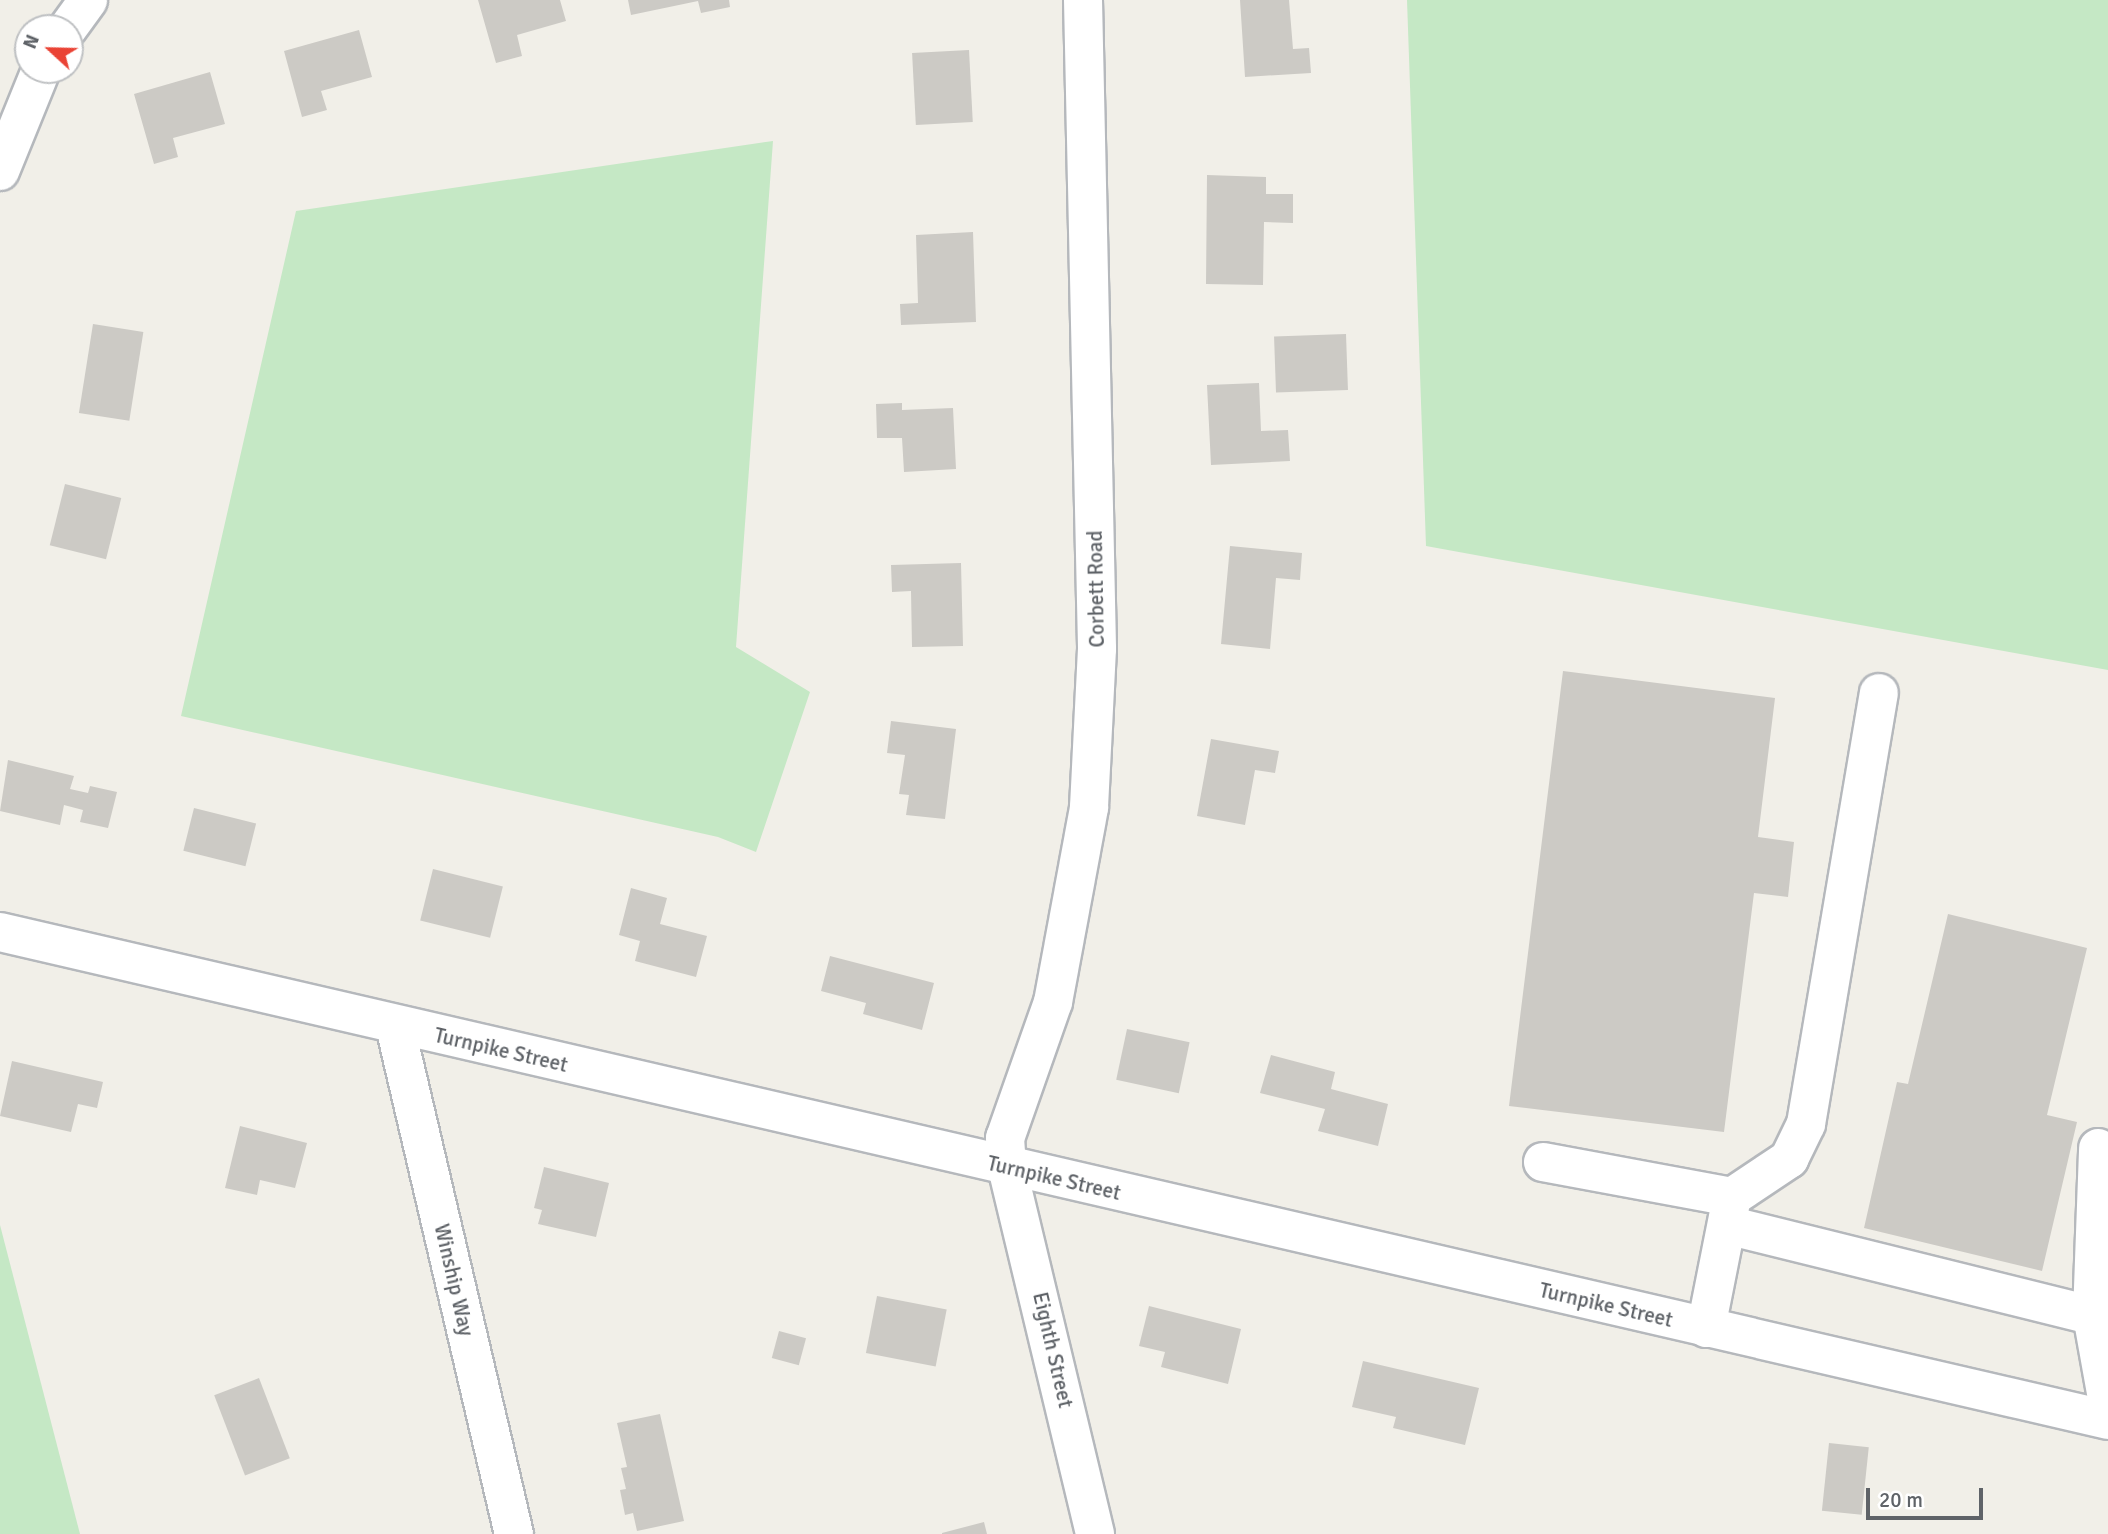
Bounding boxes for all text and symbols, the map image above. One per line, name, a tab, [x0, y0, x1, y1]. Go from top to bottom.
north arrow	[14, 14, 84, 84]
text: N	[18, 31, 45, 53]
street label: Corbett Road	[1082, 530, 1110, 648]
street label: Turnpike Street	[432, 1022, 570, 1078]
street label: Turnpike Street	[985, 1150, 1123, 1206]
street label: Winship Way	[429, 1221, 479, 1339]
street label: Turnpike Street	[1537, 1277, 1675, 1333]
street label: Eighth Street	[1027, 1290, 1079, 1410]
scale bar	[1870, 1474, 1987, 1518]
text: 20 m	[1879, 1487, 1923, 1513]

